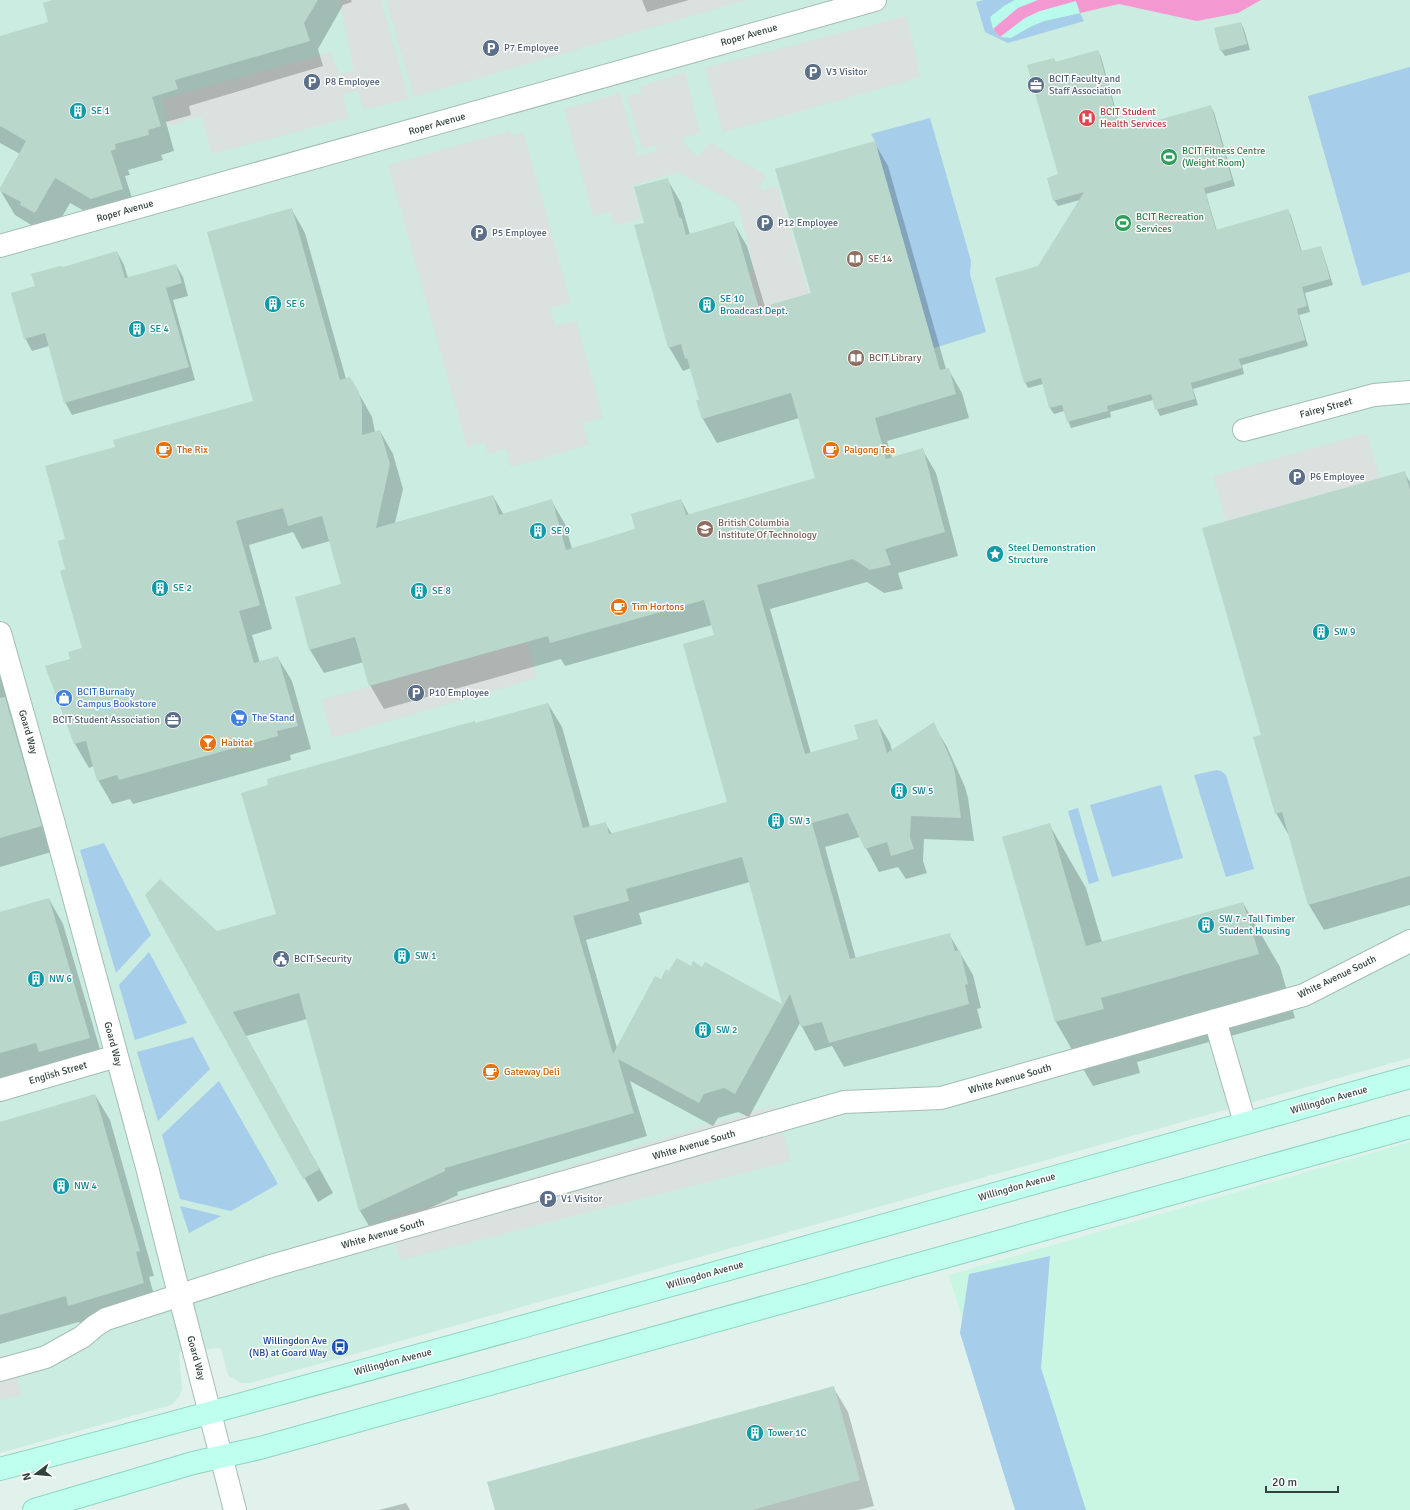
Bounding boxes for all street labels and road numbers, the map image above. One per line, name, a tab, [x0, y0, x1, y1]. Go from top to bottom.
street label: Roper Avenue	[719, 21, 779, 49]
street label: Roper Avenue	[407, 110, 467, 138]
street label: Roper Avenue	[95, 197, 155, 225]
street label: Fairey Street	[1298, 395, 1354, 421]
street label: Goard Way	[16, 708, 40, 756]
street label: White Avenue South	[1296, 953, 1378, 1001]
street label: Goard Way	[101, 1020, 125, 1068]
street label: English Street	[27, 1059, 89, 1087]
street label: White Avenue South	[967, 1061, 1053, 1097]
street label: Willingdon Avenue	[1289, 1083, 1369, 1117]
street label: White Avenue South	[651, 1127, 737, 1163]
street label: Willingdon Avenue	[977, 1170, 1057, 1204]
street label: White Avenue South	[340, 1216, 426, 1252]
street label: Willingdon Avenue	[665, 1258, 745, 1292]
street label: Goard Way	[184, 1334, 208, 1382]
street label: Willingdon Avenue	[353, 1346, 433, 1378]

